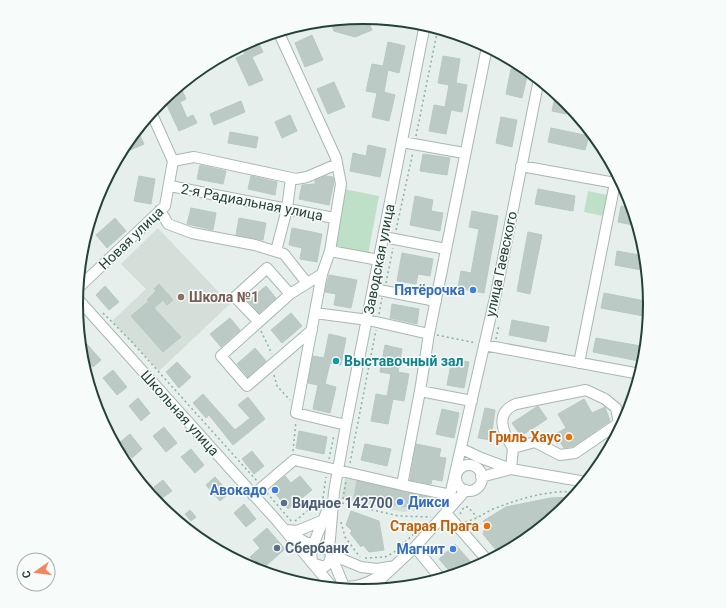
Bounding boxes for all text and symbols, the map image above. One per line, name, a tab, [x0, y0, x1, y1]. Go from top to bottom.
street label: 2-я Радиальная улица	[180, 180, 324, 224]
street label: Новая улица	[96, 203, 166, 273]
street label: Заводская улица	[360, 203, 398, 315]
street label: улица Гаевского	[482, 210, 520, 318]
place label: Пятёрочка	[394, 282, 465, 298]
marker: Пятёрочка	[468, 285, 478, 295]
place label: Школа №1	[189, 289, 259, 305]
marker: Школа №1	[176, 292, 186, 302]
place label: Выставочный зал	[344, 353, 464, 369]
marker: Выставочный зал	[331, 356, 341, 366]
street label: Школьная улица	[137, 367, 223, 459]
place label: Гриль Хаус	[489, 429, 561, 445]
marker: Гриль Хаус	[564, 432, 574, 442]
place label: Авокадо	[210, 482, 267, 498]
marker: Авокадо	[270, 485, 280, 495]
place label: Дикси	[408, 494, 449, 510]
place label: Видное 142700	[292, 495, 393, 511]
marker: Дикси	[395, 497, 405, 507]
marker: Видное 142700	[279, 498, 289, 508]
place label: Старая Прага	[390, 518, 480, 534]
marker: Старая Прага	[482, 521, 492, 531]
place label: Сбербанк	[285, 540, 349, 556]
place label: Магнит	[396, 541, 445, 557]
marker: Сбербанк	[272, 543, 282, 553]
marker: Магнит	[448, 544, 458, 554]
north arrow	[16, 552, 56, 592]
text: С	[20, 569, 34, 579]

